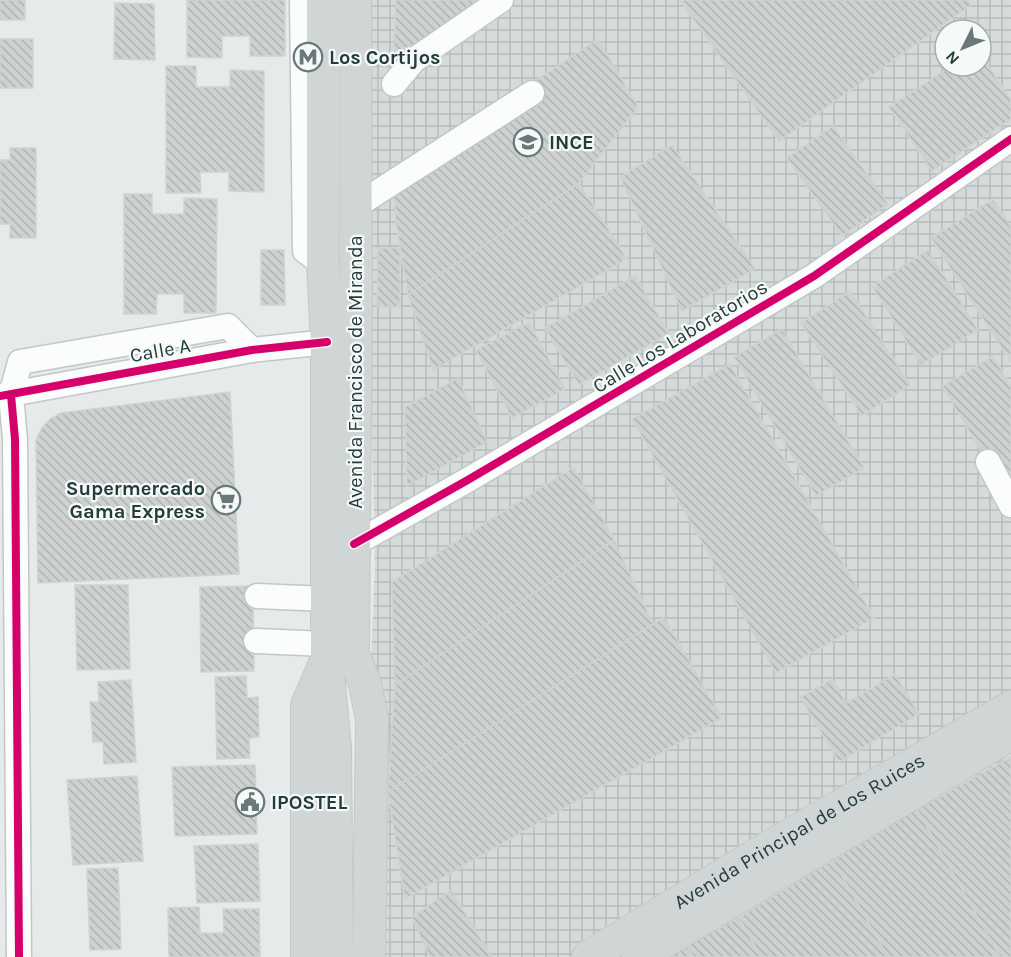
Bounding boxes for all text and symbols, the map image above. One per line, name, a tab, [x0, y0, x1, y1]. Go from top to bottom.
north arrow	[933, 18, 993, 78]
metro station icon: Los Cortijos	[292, 41, 324, 73]
place label: Los Cortijos	[329, 46, 441, 69]
text: N	[942, 47, 963, 69]
school or university icon: INCE	[512, 126, 544, 158]
place label: INCE	[549, 131, 594, 154]
street label: Avenida Francisco de Miranda	[344, 235, 367, 509]
street label: Calle Los Laboratorios	[589, 275, 772, 398]
street label: Calle A	[128, 334, 192, 367]
place label: Supermercado Gama Express	[66, 477, 205, 523]
supermarket icon: Supermercado Gama Express	[210, 484, 242, 516]
street label: Avenida Principal de Los Ruices	[670, 749, 929, 914]
public building icon: IPOSTEL	[234, 786, 266, 818]
place label: IPOSTEL	[271, 791, 347, 814]

